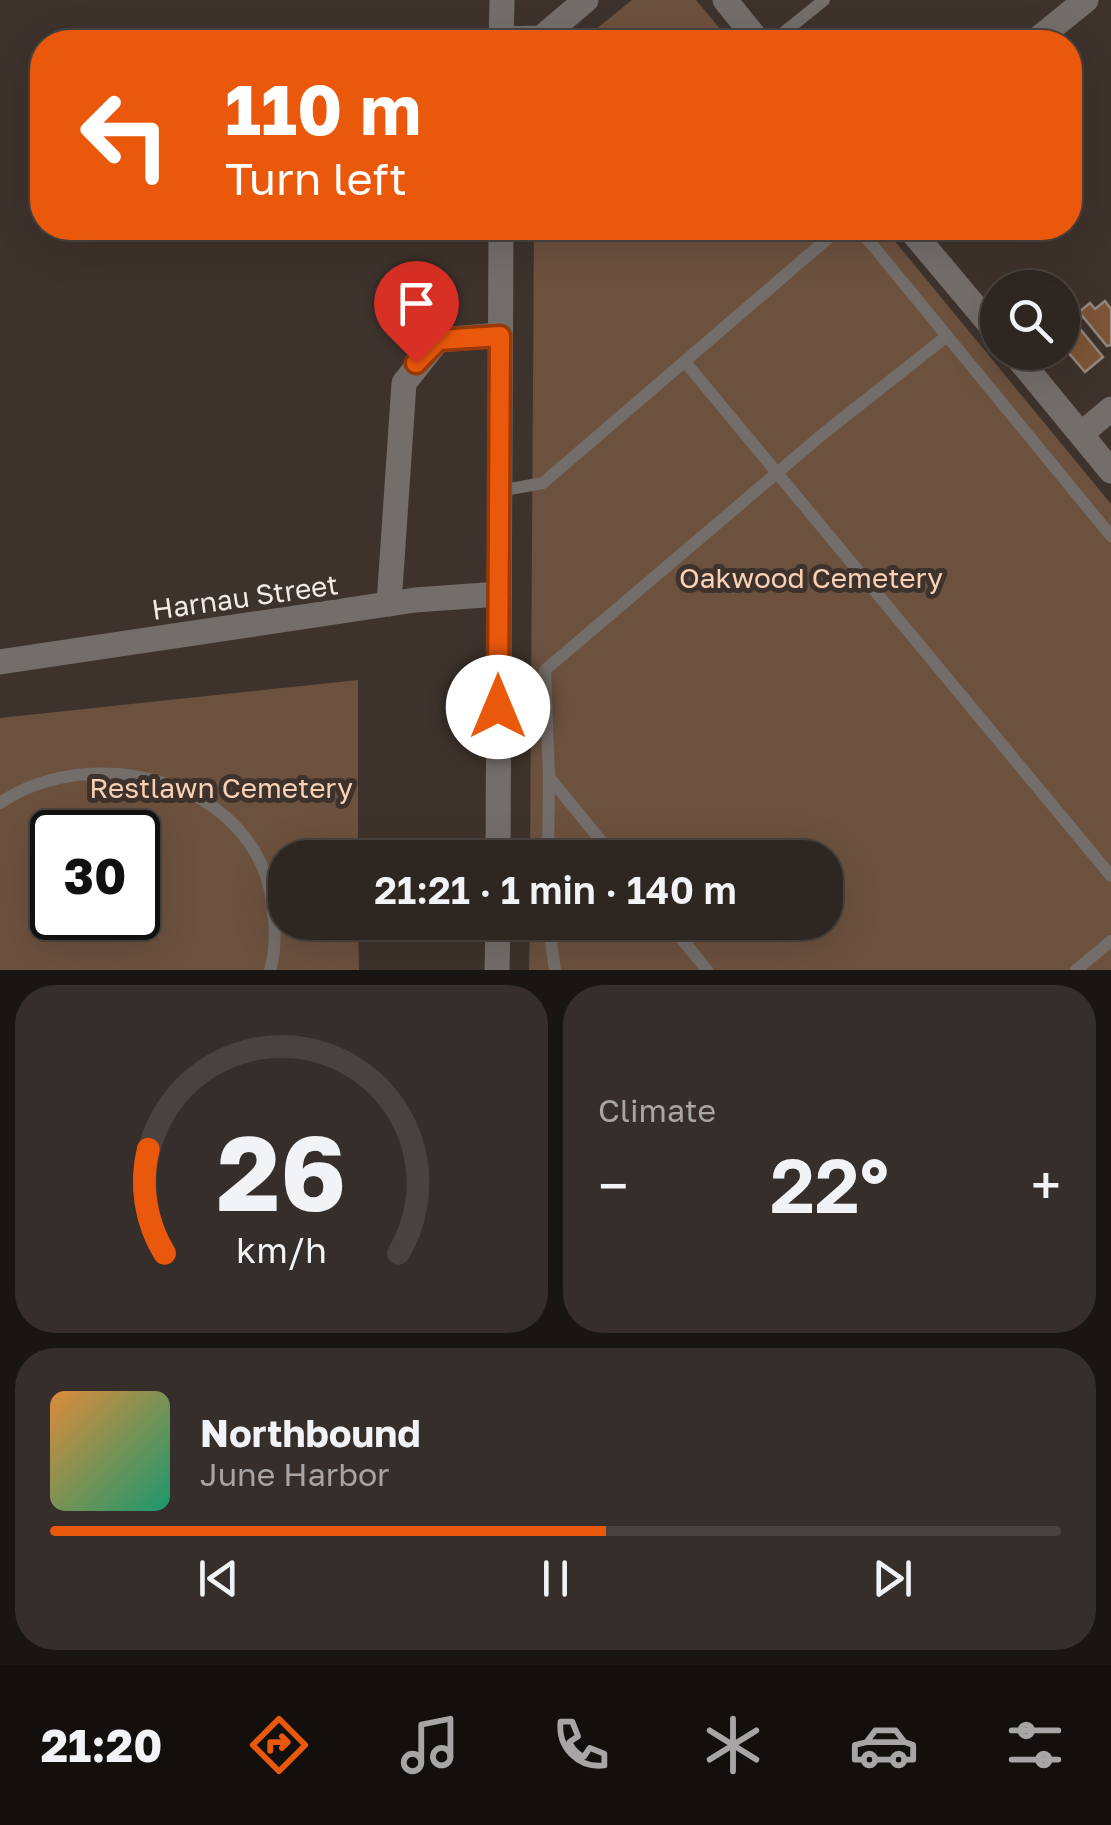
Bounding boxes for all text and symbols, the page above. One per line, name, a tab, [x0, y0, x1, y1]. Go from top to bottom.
text: 110 m	[225, 66, 421, 150]
icon: left	[60, 70, 190, 200]
text: Turn left	[225, 151, 407, 205]
pin	[374, 261, 459, 364]
map controls	[980, 270, 1080, 370]
button: search	[980, 270, 1080, 370]
icon: arrive	[389, 276, 444, 331]
park label: Oakwood Cemetery	[679, 561, 943, 594]
street label: Harnau Street	[150, 567, 340, 626]
position arrow	[446, 655, 550, 759]
park label: Restlawn Cemetery	[89, 771, 353, 804]
speed limit sign: 30	[30, 810, 160, 940]
text: 21:21 · 1 min · 140 m	[374, 867, 737, 912]
text: Climate	[598, 1091, 716, 1129]
text: 26	[217, 1109, 346, 1234]
text: 22°	[770, 1139, 889, 1230]
text: −	[598, 1152, 628, 1218]
text: +	[1031, 1152, 1061, 1218]
text: km/h	[236, 1228, 327, 1271]
text: Northbound	[200, 1410, 421, 1455]
text: June Harbor	[200, 1455, 390, 1493]
icon: previous	[191, 1551, 246, 1606]
icon: pause	[528, 1551, 583, 1606]
icon: next	[865, 1551, 920, 1606]
icon: directions	[244, 1710, 314, 1780]
icon: music	[395, 1710, 465, 1780]
icon: phone	[546, 1710, 616, 1780]
icon: climate	[698, 1710, 768, 1780]
icon: car	[849, 1710, 919, 1780]
icon: filters	[1000, 1710, 1070, 1780]
text: 21:20	[41, 1718, 162, 1772]

